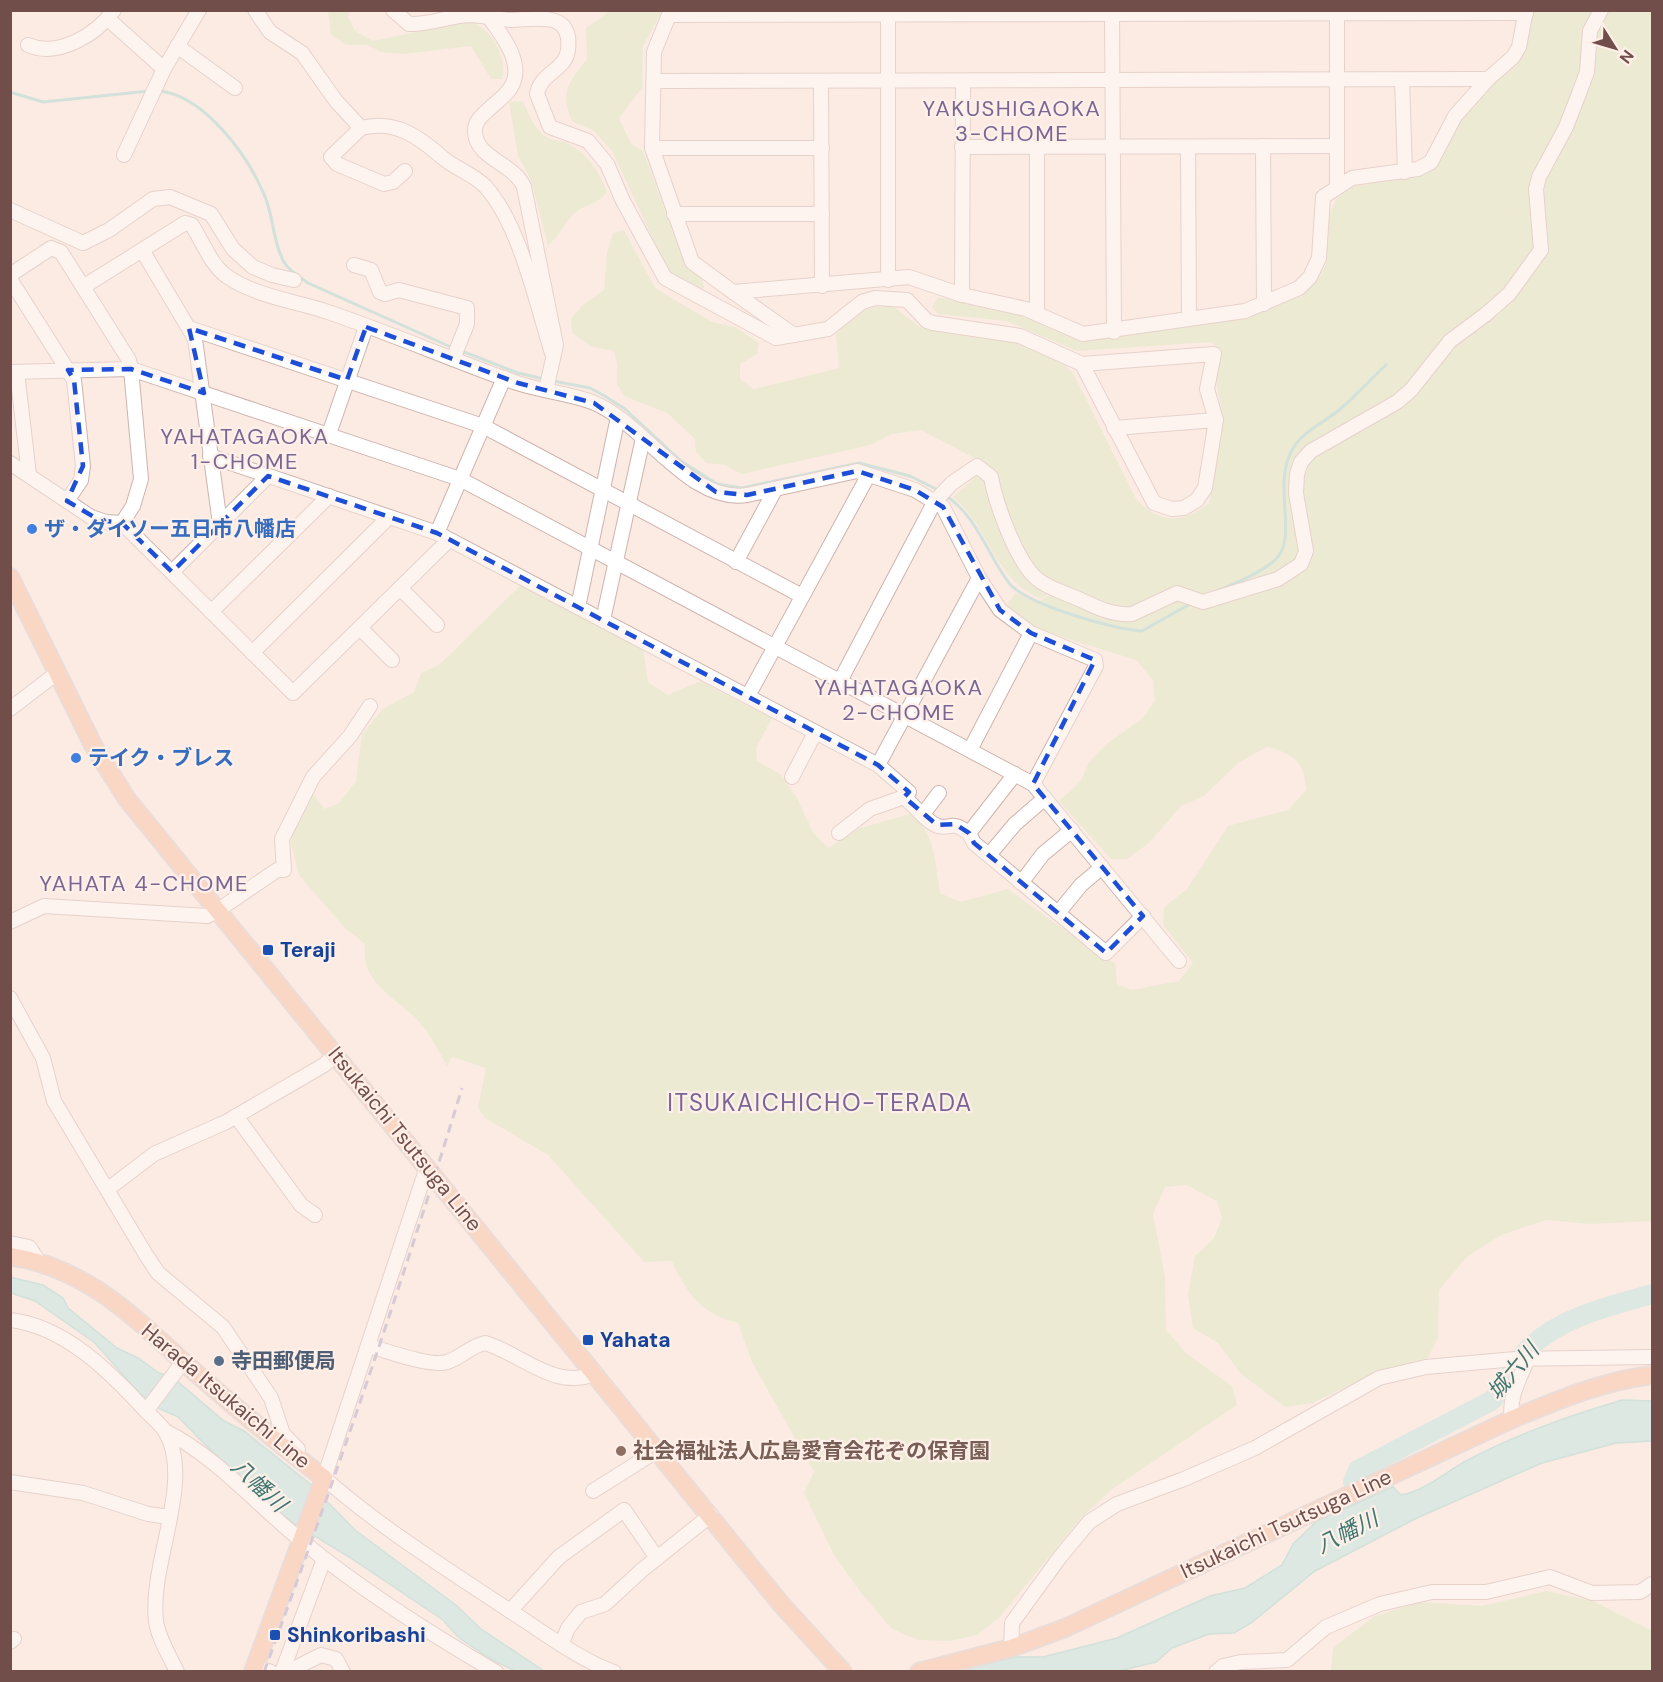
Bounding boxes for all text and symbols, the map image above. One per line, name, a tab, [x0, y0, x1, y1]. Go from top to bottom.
north arrow	[1585, 18, 1645, 78]
text: N	[1615, 46, 1638, 68]
district label: YAKUSHIGAOKA 3-CHOME	[923, 94, 1101, 148]
district label: YAHATAGAOKA 1-CHOME	[160, 422, 330, 476]
place label: ザ・ダイソー五日市八幡店	[44, 515, 296, 543]
marker: ザ・ダイソー五日市八幡店	[25, 522, 39, 536]
district label: YAHATAGAOKA 2-CHOME	[814, 673, 984, 727]
place label: テイク・ブレス	[88, 744, 234, 772]
marker: テイク・ブレス	[69, 751, 83, 765]
district label: YAHATA 4-CHOME	[39, 869, 249, 898]
place label: Teraji	[280, 936, 336, 964]
marker: Teraji	[261, 943, 275, 957]
street label: Itsukaichi Tsutsuga Line	[322, 1041, 488, 1237]
district label: ITSUKAICHICHO-TERADA	[667, 1087, 973, 1118]
street label: Harada Itsukaichi Line	[136, 1317, 316, 1475]
place label: Yahata	[600, 1326, 670, 1354]
marker: Yahata	[581, 1333, 595, 1347]
water label: 城六川	[1481, 1335, 1547, 1406]
place label: 寺田郵便局	[231, 1347, 336, 1375]
marker: 寺田郵便局	[212, 1354, 226, 1368]
place label: 社会福祉法人広島愛育会花ぞの保育園	[633, 1437, 990, 1465]
marker: 社会福祉法人広島愛育会花ぞの保育園	[614, 1444, 628, 1458]
water label: 八幡川	[225, 1452, 294, 1519]
street label: Itsukaichi Tsutsuga Line	[1176, 1463, 1396, 1585]
water label: 八幡川	[1311, 1503, 1385, 1560]
place label: Shinkoribashi	[287, 1621, 426, 1649]
marker: Shinkoribashi	[268, 1628, 282, 1642]

